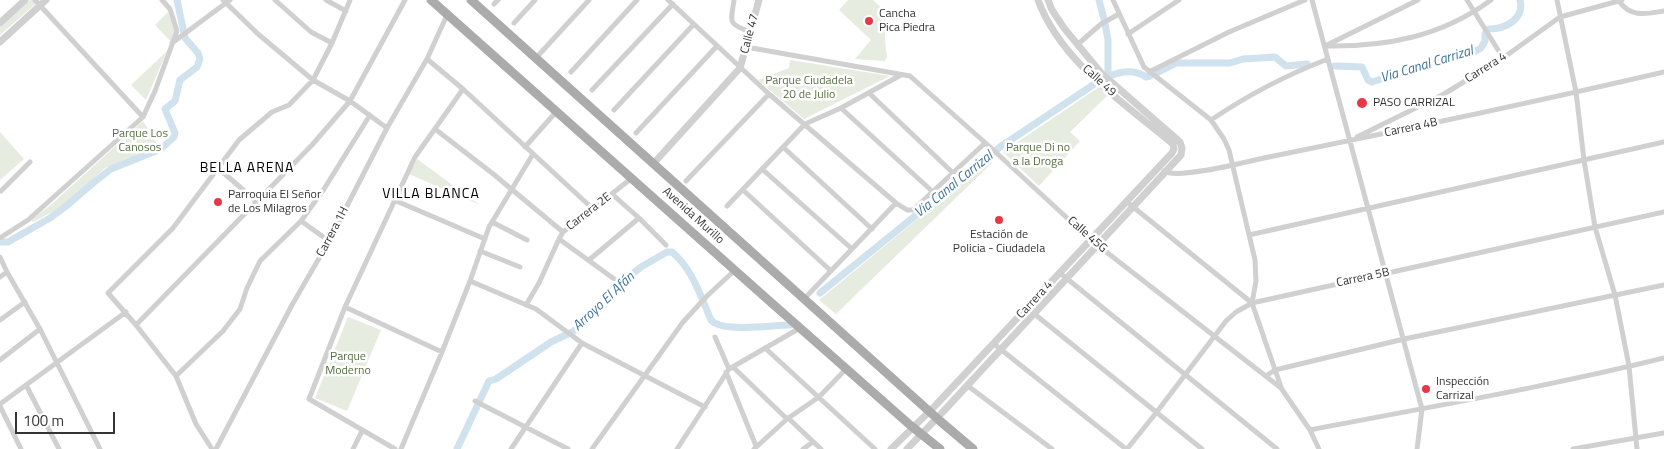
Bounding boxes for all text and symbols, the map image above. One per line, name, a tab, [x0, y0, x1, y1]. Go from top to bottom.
place label: Cancha Pica Piedra	[879, 7, 935, 35]
street label: Calle 47	[738, 13, 762, 55]
marker: Cancha Pica Piedra	[863, 15, 875, 27]
water label: Via Canal Carrizal	[1379, 43, 1475, 87]
street label: Carrera 4	[1463, 50, 1509, 86]
street label: Calle 49	[1079, 62, 1119, 100]
park label: Parque Ciudadela 20 de Julio	[765, 74, 853, 102]
marker: PASO CARRIZAL	[1355, 96, 1369, 110]
place label: PASO CARRIZAL	[1373, 96, 1455, 110]
street label: Carrera 4B	[1383, 115, 1439, 141]
park label: Parque Los Canosos	[112, 127, 168, 155]
park label: Parque Di no a la Droga	[1006, 141, 1070, 169]
water label: Via Canal Carrizal	[911, 148, 997, 222]
district label: BELLA ARENA	[198, 161, 296, 177]
street label: Avenida Murillo	[659, 185, 727, 247]
district label: VILLA BLANCA	[381, 187, 481, 203]
place label: Parroquia El Señor de Los Milagros	[228, 188, 321, 216]
street label: Carrera 2E	[564, 190, 614, 234]
marker: Parroquia El Señor de Los Milagros	[212, 196, 224, 208]
street label: Carrera 1H	[314, 205, 352, 259]
marker: Estación de Policia - Ciudadela	[993, 214, 1005, 226]
street label: Calle 45G	[1064, 214, 1110, 256]
place label: Estación de Policia - Ciudadela	[953, 228, 1045, 256]
street label: Carrera 5B	[1335, 265, 1391, 291]
water label: Arroyo El Afán	[570, 269, 638, 335]
street label: Carrera 4	[1014, 278, 1056, 322]
park label: Parque Moderno	[325, 350, 371, 378]
place label: Inspección Carrizal	[1436, 375, 1489, 403]
marker: Inspección Carrizal	[1420, 383, 1432, 395]
scale bar	[18, 402, 118, 434]
text: 100 m	[23, 409, 64, 432]

